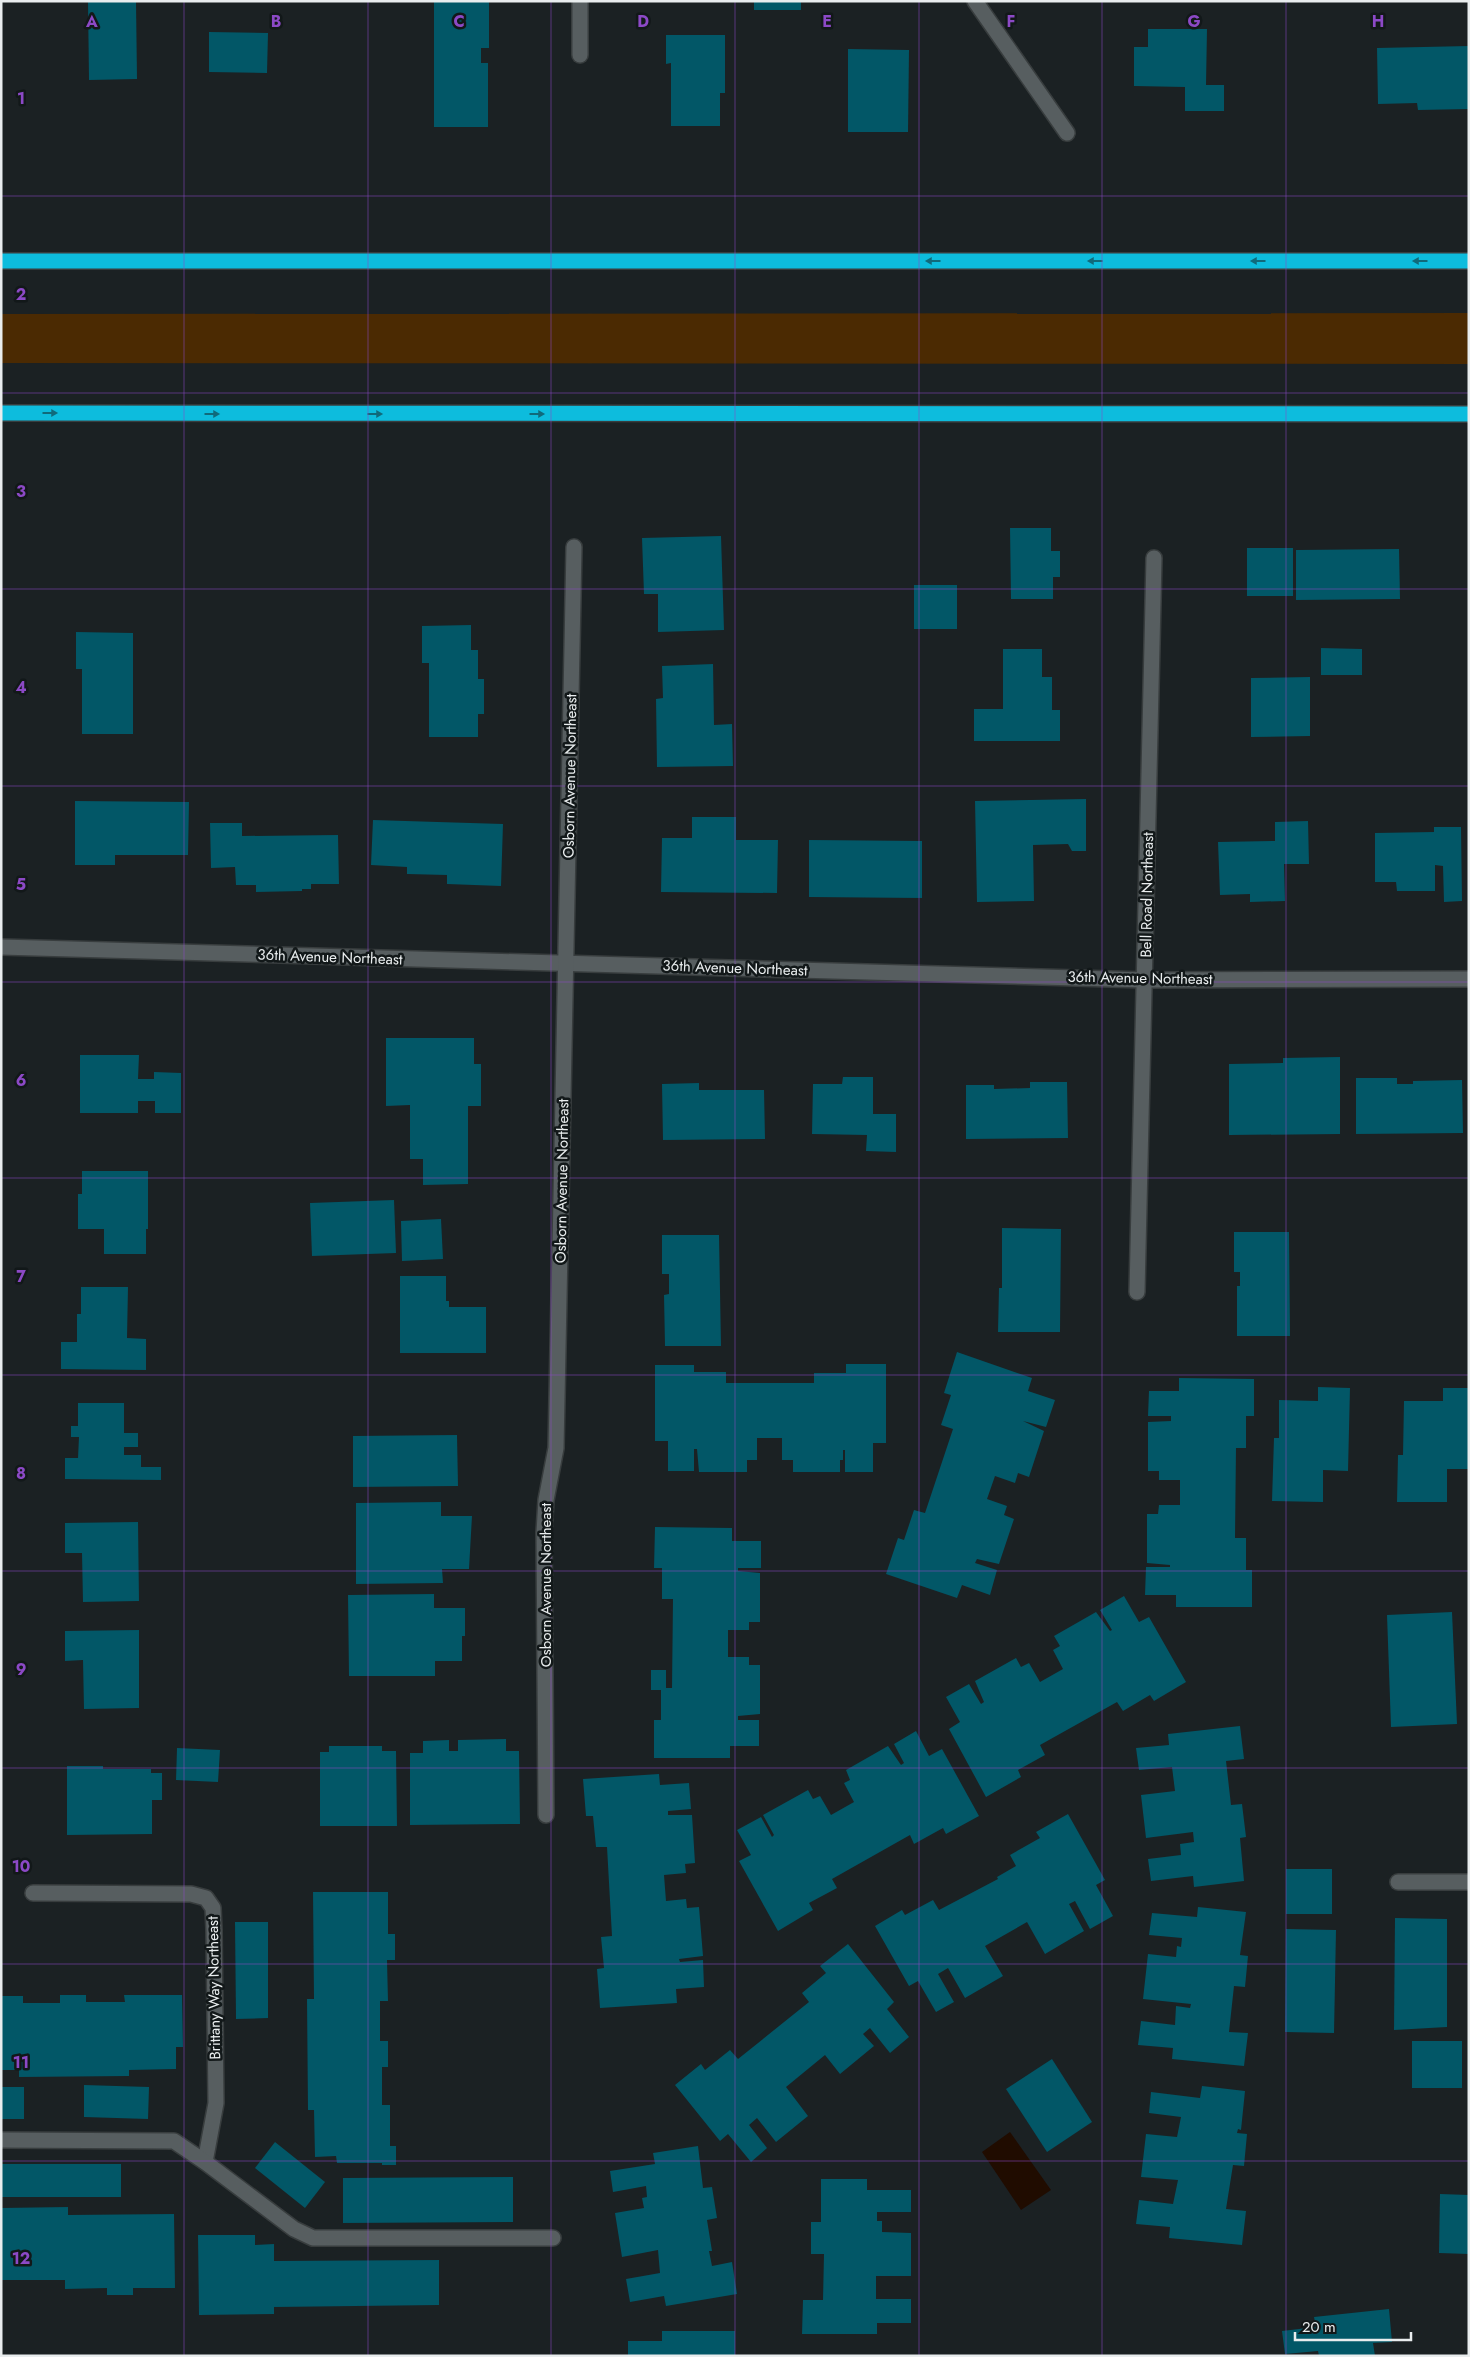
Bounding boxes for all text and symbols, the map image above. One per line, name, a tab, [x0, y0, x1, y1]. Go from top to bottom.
text: A	[85, 10, 98, 33]
text: B	[271, 10, 281, 33]
text: C	[453, 10, 465, 33]
text: D	[637, 10, 649, 33]
text: E	[822, 10, 832, 33]
text: F	[1007, 10, 1015, 33]
text: G	[1187, 10, 1201, 33]
text: H	[1372, 10, 1384, 33]
text: 1	[17, 87, 25, 110]
one-way arrow	[924, 257, 940, 265]
one-way arrow	[1087, 257, 1103, 265]
one-way arrow	[1249, 257, 1265, 265]
one-way arrow	[1412, 257, 1428, 265]
text: 2	[16, 283, 26, 306]
one-way arrow	[42, 409, 58, 417]
one-way arrow	[205, 410, 221, 418]
one-way arrow	[367, 410, 383, 418]
one-way arrow	[530, 410, 546, 418]
text: 3	[16, 480, 26, 503]
text: 4	[15, 676, 27, 699]
street label: Osborn Avenue Northeast	[558, 693, 582, 858]
street label: Bell Road Northeast	[1135, 832, 1159, 958]
text: 5	[16, 873, 26, 896]
street label: 36th Avenue Northeast	[257, 943, 403, 971]
street label: 36th Avenue Northeast	[662, 954, 808, 982]
street label: 36th Avenue Northeast	[1067, 966, 1213, 990]
text: 6	[16, 1069, 26, 1092]
street label: Osborn Avenue Northeast	[550, 1098, 574, 1263]
text: 7	[16, 1265, 26, 1288]
text: 8	[16, 1462, 26, 1485]
street label: Osborn Avenue Northeast	[535, 1502, 557, 1667]
text: 9	[16, 1658, 26, 1681]
text: 10	[12, 1855, 30, 1878]
street label: Brittany Way Northeast	[202, 1916, 226, 2060]
text: 11	[13, 2051, 29, 2074]
text: 12	[12, 2247, 30, 2270]
scale bar	[1295, 2310, 1411, 2342]
text: 20 m	[1302, 2316, 1336, 2338]

